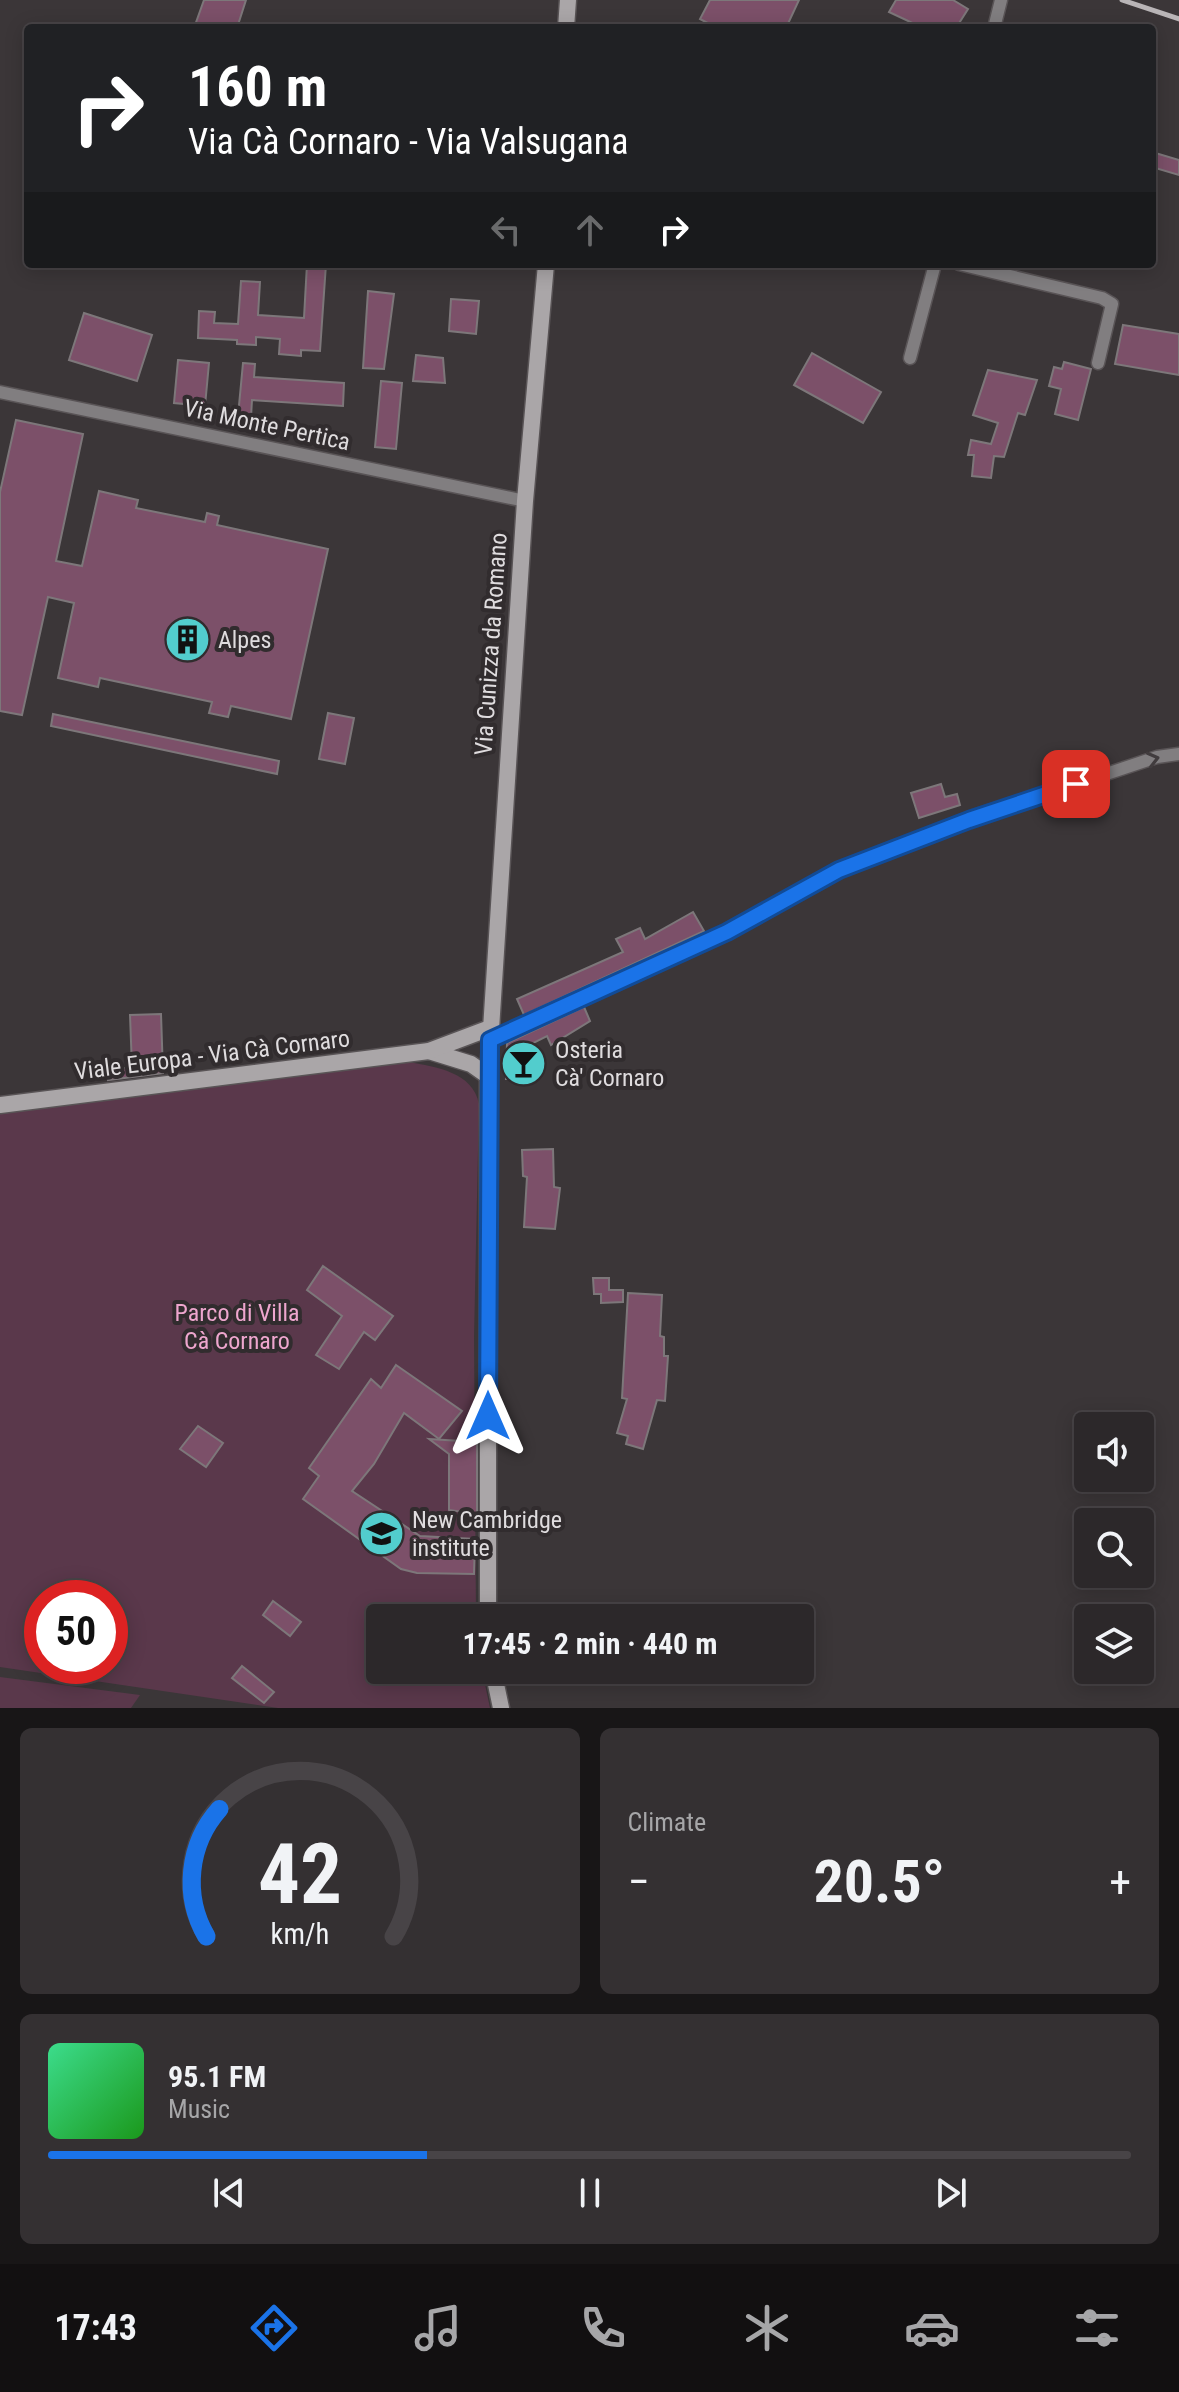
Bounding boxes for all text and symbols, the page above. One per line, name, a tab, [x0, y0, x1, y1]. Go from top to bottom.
text: 160 m	[188, 54, 327, 120]
icon: right	[56, 56, 160, 160]
text: Via Cà Cornaro - Via Valsugana	[188, 121, 628, 163]
icon: left	[484, 208, 528, 252]
icon: ahead	[568, 208, 612, 252]
icon: right	[652, 208, 696, 252]
street label: Via Monte Pertica	[181, 394, 353, 456]
street label: Via Cunizza da Romano	[469, 532, 513, 756]
building icon: Alpes	[163, 616, 211, 664]
place label: Alpes	[218, 626, 271, 654]
pin	[1042, 750, 1110, 818]
one-way arrow	[1145, 751, 1159, 768]
icon: arrive	[1054, 762, 1098, 806]
street label: Viale Europa - Via Cà Cornaro	[73, 1024, 351, 1086]
place label: Osteria Cà' Cornaro	[555, 1036, 664, 1092]
bar icon: Osteria Cà' Cornaro	[500, 1040, 548, 1088]
park label: Parco di Villa Cà Cornaro	[175, 1299, 299, 1355]
position arrow	[446, 1374, 530, 1458]
map controls	[1074, 1412, 1154, 1684]
button: sound	[1074, 1412, 1154, 1492]
place label: New Cambridge institute	[412, 1506, 562, 1562]
button: search	[1074, 1508, 1154, 1588]
school or university icon: New Cambridge institute	[357, 1510, 405, 1558]
speed limit sign: 50	[24, 1580, 128, 1684]
button: layers	[1074, 1604, 1154, 1684]
text: 17:45 · 2 min · 440 m	[463, 1626, 717, 1661]
text: Climate	[628, 1807, 706, 1837]
text: 42	[258, 1826, 342, 1923]
text: 20.5°	[813, 1846, 945, 1917]
text: −	[628, 1856, 650, 1908]
text: +	[1109, 1856, 1131, 1908]
text: km/h	[270, 1917, 329, 1951]
text: 95.1 FM	[168, 2059, 266, 2094]
text: Music	[168, 2094, 230, 2124]
icon: previous	[207, 2171, 251, 2215]
icon: pause	[568, 2171, 612, 2215]
icon: next	[929, 2171, 973, 2215]
icon: directions	[246, 2300, 302, 2356]
icon: music	[410, 2300, 466, 2356]
icon: phone	[575, 2300, 631, 2356]
icon: climate	[739, 2300, 795, 2356]
icon: car	[904, 2300, 960, 2356]
icon: filters	[1069, 2300, 1125, 2356]
text: 17:43	[54, 2307, 137, 2349]

